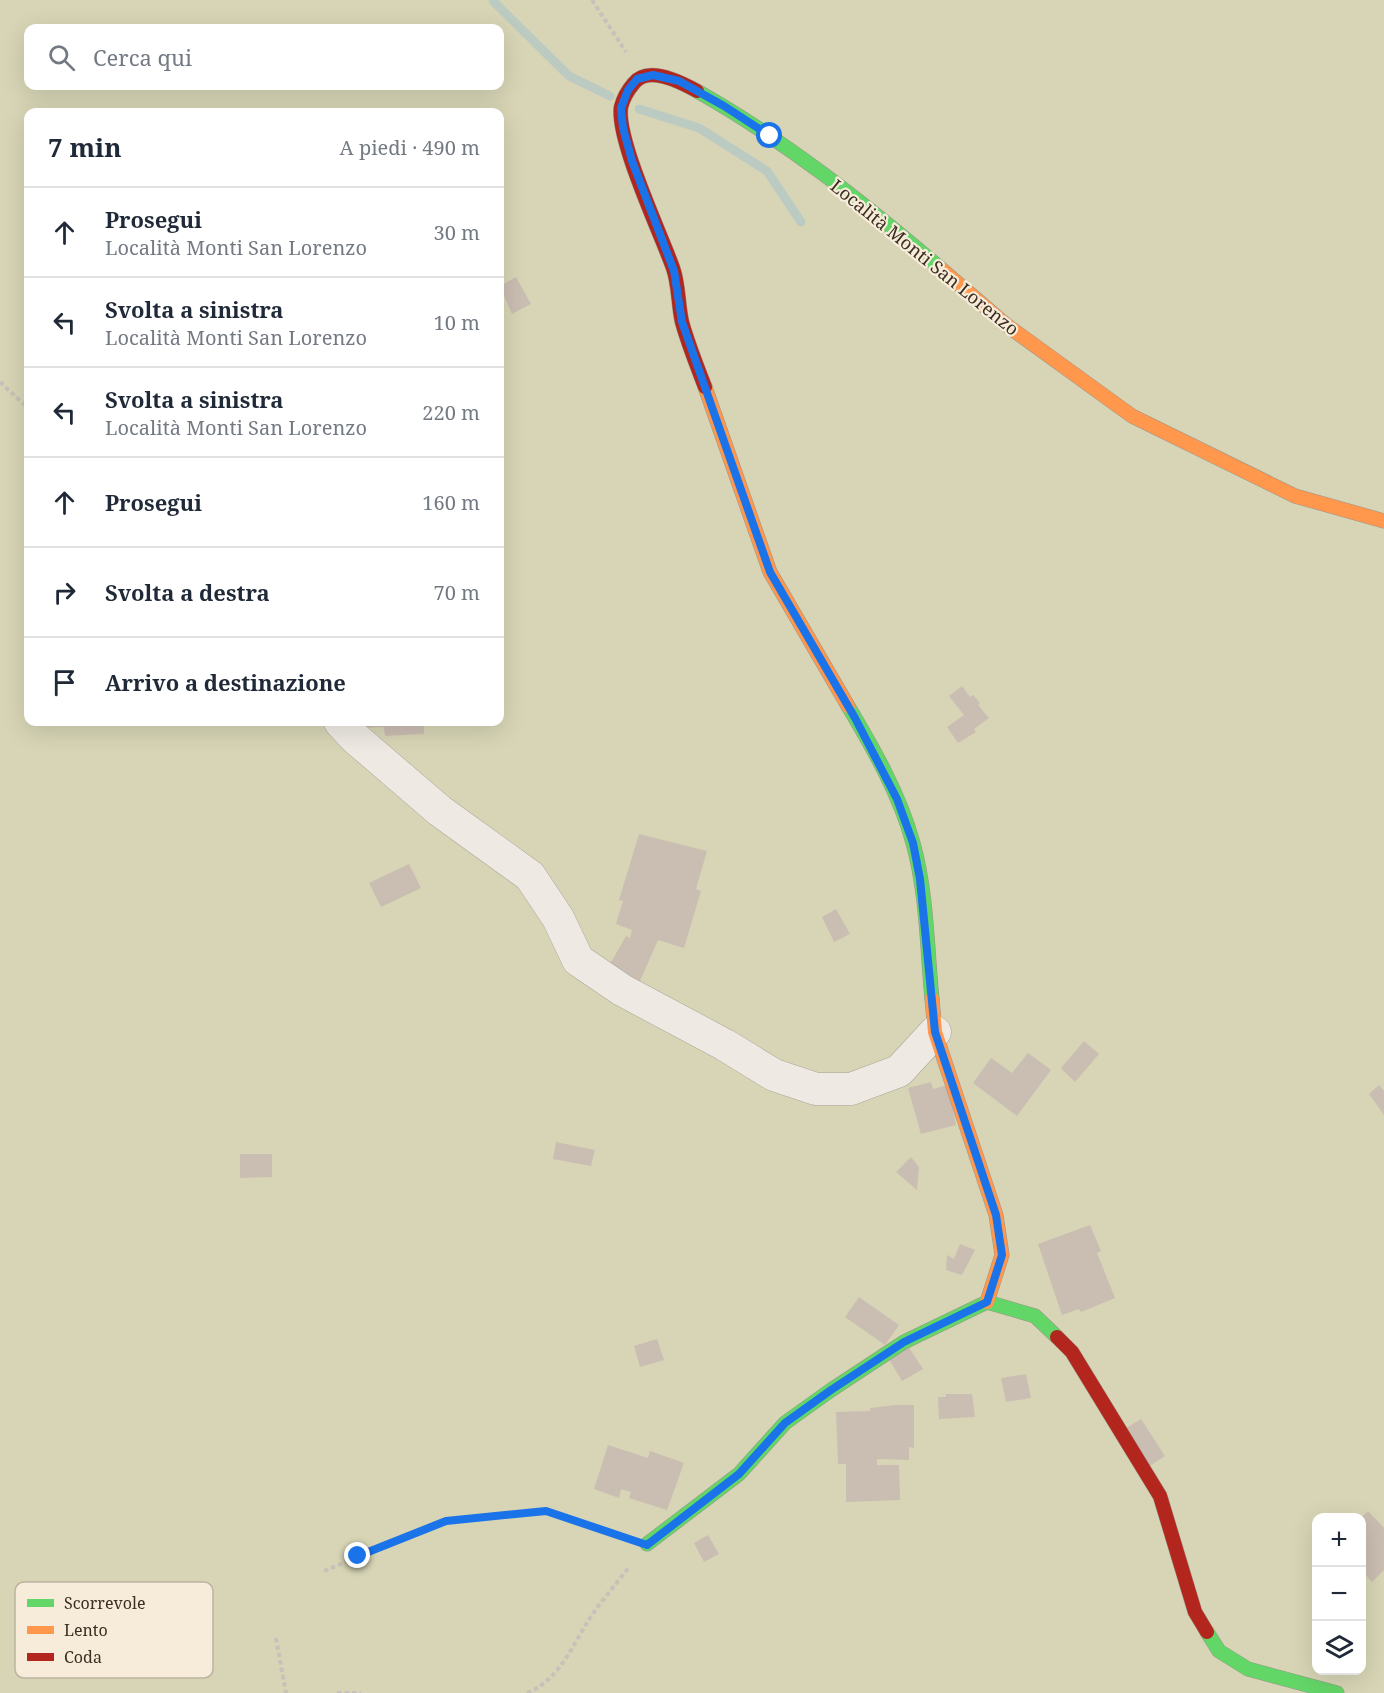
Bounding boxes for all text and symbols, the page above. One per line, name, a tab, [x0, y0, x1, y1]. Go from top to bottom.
search box	[24, 24, 504, 90]
icon: search	[45, 41, 78, 74]
text: Cerca qui	[93, 42, 192, 72]
route start	[756, 122, 782, 148]
text: 7 min	[48, 129, 122, 165]
text: A piedi · 490 m	[340, 134, 480, 161]
street label: Località Monti San Lorenzo	[826, 173, 1024, 341]
text: Prosegui	[105, 204, 202, 234]
icon: ahead	[48, 216, 81, 249]
text: 30 m	[434, 219, 480, 246]
text: Località Monti San Lorenzo	[105, 234, 367, 261]
text: Svolta a sinistra	[105, 294, 284, 324]
icon: left	[48, 306, 81, 339]
text: 10 m	[434, 309, 480, 336]
text: Località Monti San Lorenzo	[105, 324, 367, 351]
text: Svolta a sinistra	[105, 384, 284, 414]
icon: left	[48, 396, 81, 429]
text: 220 m	[422, 399, 480, 426]
text: Località Monti San Lorenzo	[105, 414, 367, 441]
icon: ahead	[48, 486, 81, 519]
text: Prosegui	[105, 487, 202, 517]
text: 160 m	[422, 489, 480, 516]
icon: right	[48, 576, 81, 609]
text: Svolta a destra	[105, 577, 270, 607]
text: 70 m	[434, 579, 480, 606]
icon: arrive	[48, 666, 81, 699]
text: Arrivo a destinazione	[105, 667, 346, 697]
map controls	[1312, 1513, 1366, 1675]
button: +	[1312, 1513, 1366, 1567]
route end	[344, 1542, 370, 1568]
button: −	[1312, 1567, 1366, 1621]
legend	[15, 1582, 213, 1678]
text: Scorrevole	[64, 1592, 145, 1614]
text: Lento	[64, 1619, 108, 1641]
button: layers	[1312, 1621, 1366, 1675]
text: Coda	[64, 1646, 102, 1668]

